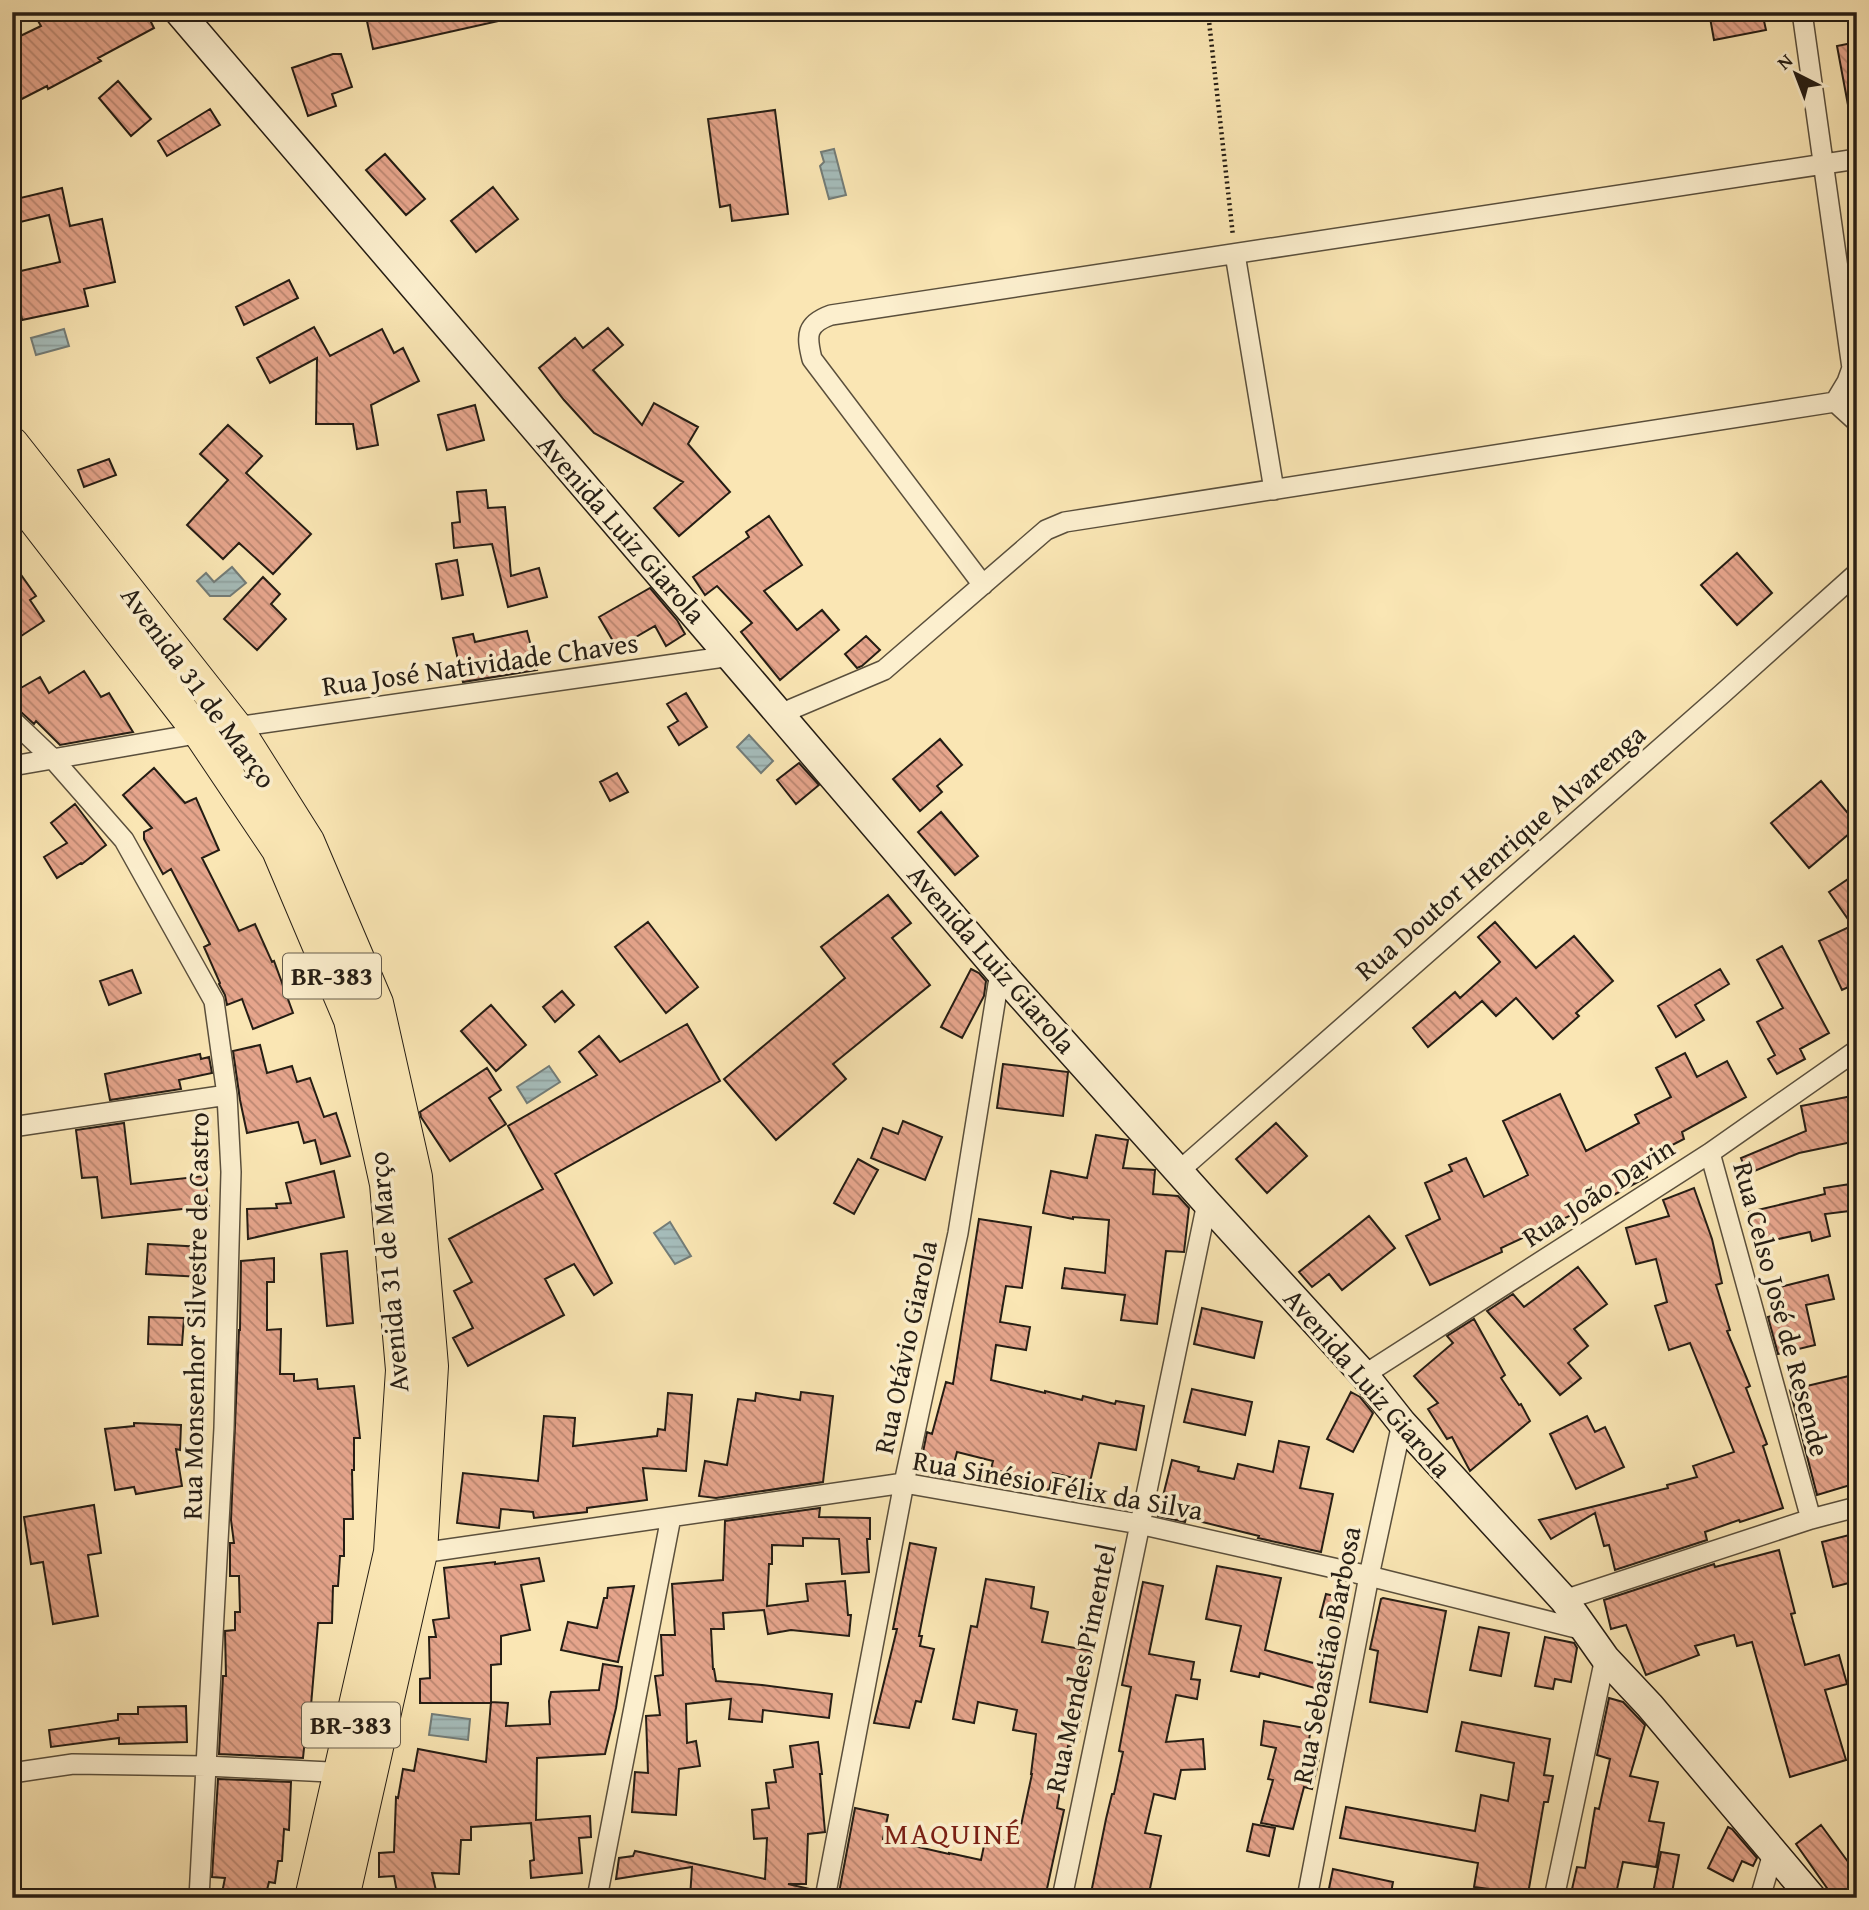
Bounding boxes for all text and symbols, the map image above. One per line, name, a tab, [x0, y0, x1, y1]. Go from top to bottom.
north arrow	[1760, 38, 1830, 108]
text: N	[1771, 47, 1799, 76]
street label: Avenida Luiz Giarola	[528, 425, 717, 633]
street label: Avenida 31 de Março	[112, 577, 287, 797]
street label: Rua José Natividade Chaves	[319, 621, 641, 706]
street label: Rua Doutor Henrique Alvarenga	[1345, 713, 1655, 990]
street label: Avenida Luiz Giarola	[898, 855, 1087, 1063]
road number: BR-383	[283, 953, 381, 998]
street label: Rua Monsenhor Silvestre de Castro	[170, 1112, 219, 1520]
street label: Rua João Davin	[1513, 1127, 1682, 1256]
street label: Avenida 31 de Março	[357, 1150, 418, 1394]
street label: Rua Celso José de Resende	[1723, 1157, 1842, 1461]
street label: Rua Otávio Giarola	[862, 1236, 947, 1457]
street label: Avenida Luiz Giarola	[1274, 1279, 1463, 1487]
street label: Rua Sinésio Félix da Silva	[910, 1439, 1207, 1530]
street label: Rua Sebastião Barbosa	[1280, 1522, 1371, 1787]
street label: Rua Mendes Pimentel	[1033, 1540, 1126, 1796]
road number: BR-383	[302, 1702, 400, 1748]
district label: MAQUINÉ	[884, 1811, 1022, 1855]

